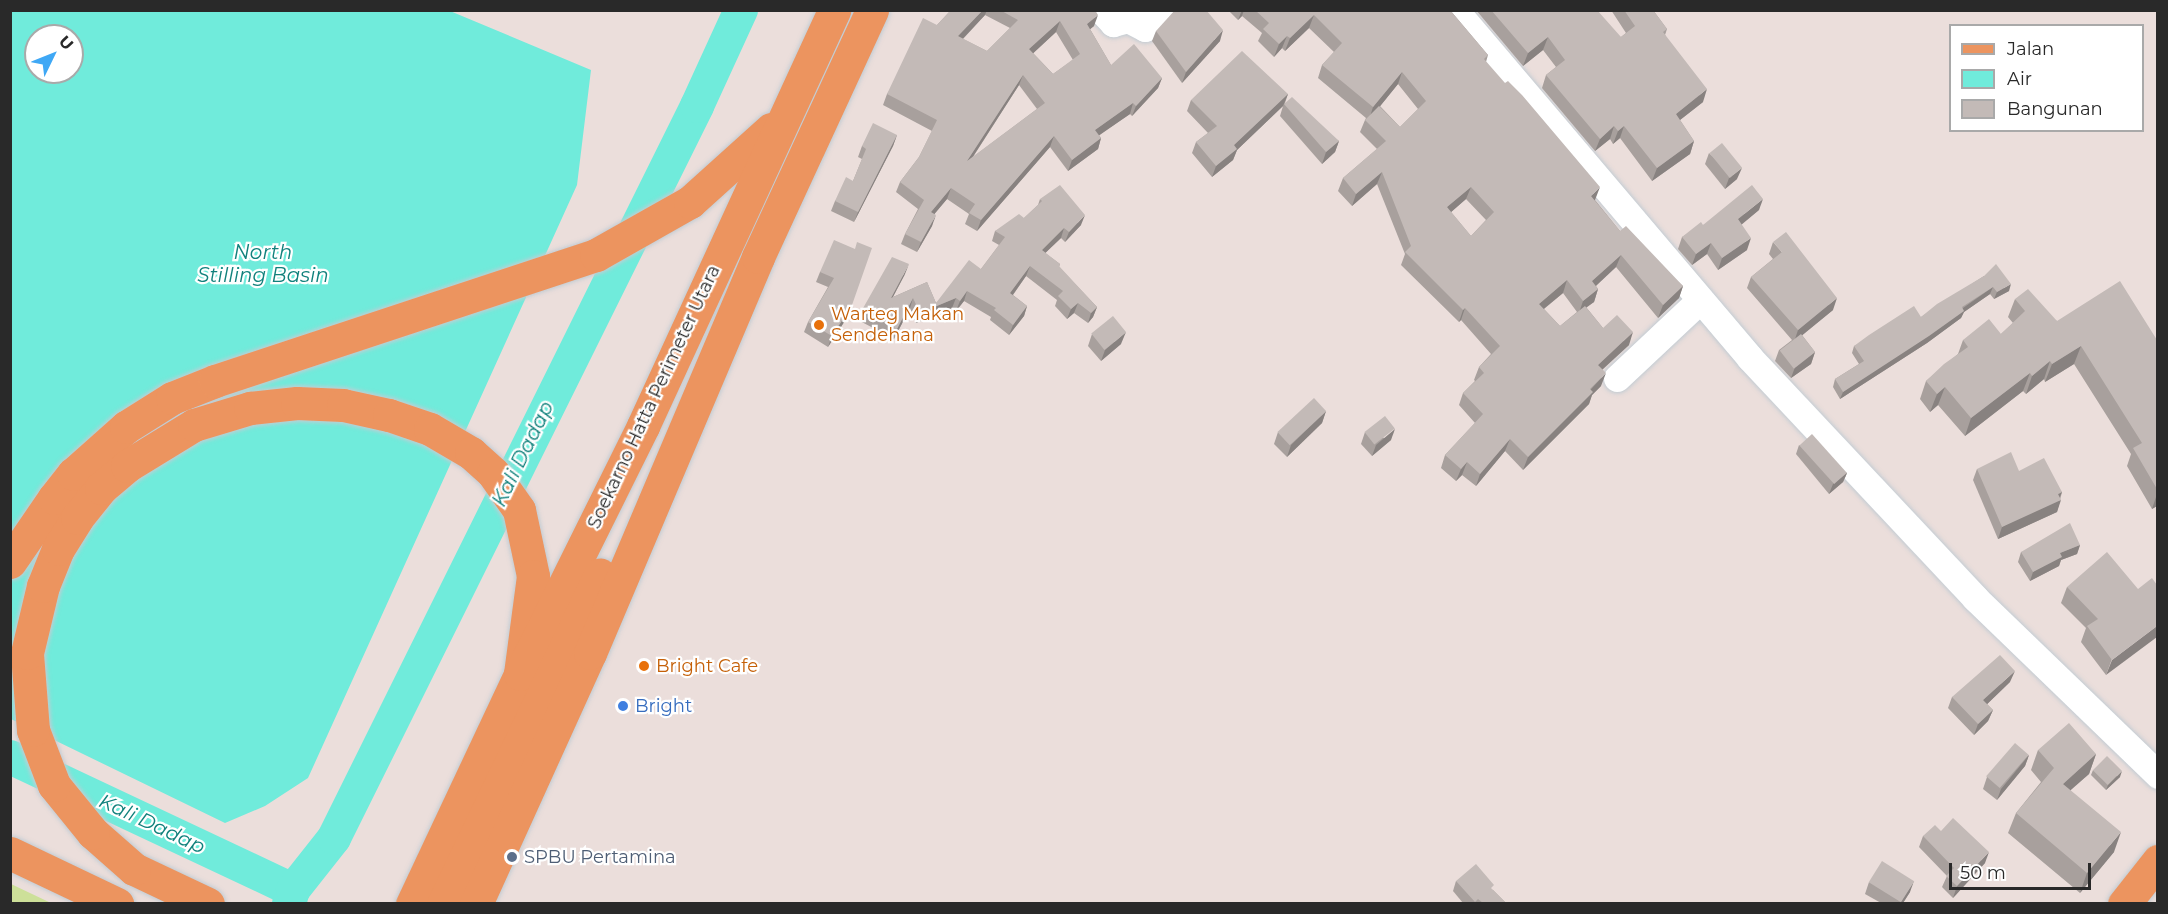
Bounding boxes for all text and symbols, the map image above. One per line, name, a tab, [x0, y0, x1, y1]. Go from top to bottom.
north arrow	[24, 24, 84, 84]
legend	[1949, 24, 2144, 132]
text: U	[55, 32, 77, 54]
text: Jalan	[2007, 38, 2054, 60]
text: Air	[2007, 68, 2032, 90]
text: Bangunan	[2007, 98, 2103, 120]
water label: North Stilling Basin	[197, 240, 329, 287]
street label: Soekarno Hatta Perimeter Utara	[583, 262, 725, 532]
place label: Warteg Makan Sendehana	[831, 304, 964, 346]
marker: Warteg Makan Sendehana	[812, 318, 826, 332]
water label: Kali Dadap	[487, 397, 559, 511]
place label: Bright Cafe	[656, 655, 758, 677]
marker: Bright Cafe	[637, 659, 651, 673]
place label: Bright	[635, 695, 692, 717]
marker: Bright	[616, 699, 630, 713]
water label: Kali Dadap	[95, 789, 209, 859]
place label: SPBU Pertamina	[524, 846, 676, 868]
marker: SPBU Pertamina	[505, 850, 519, 864]
scale bar	[1952, 851, 2094, 889]
text: 50 m	[1960, 862, 2006, 884]

